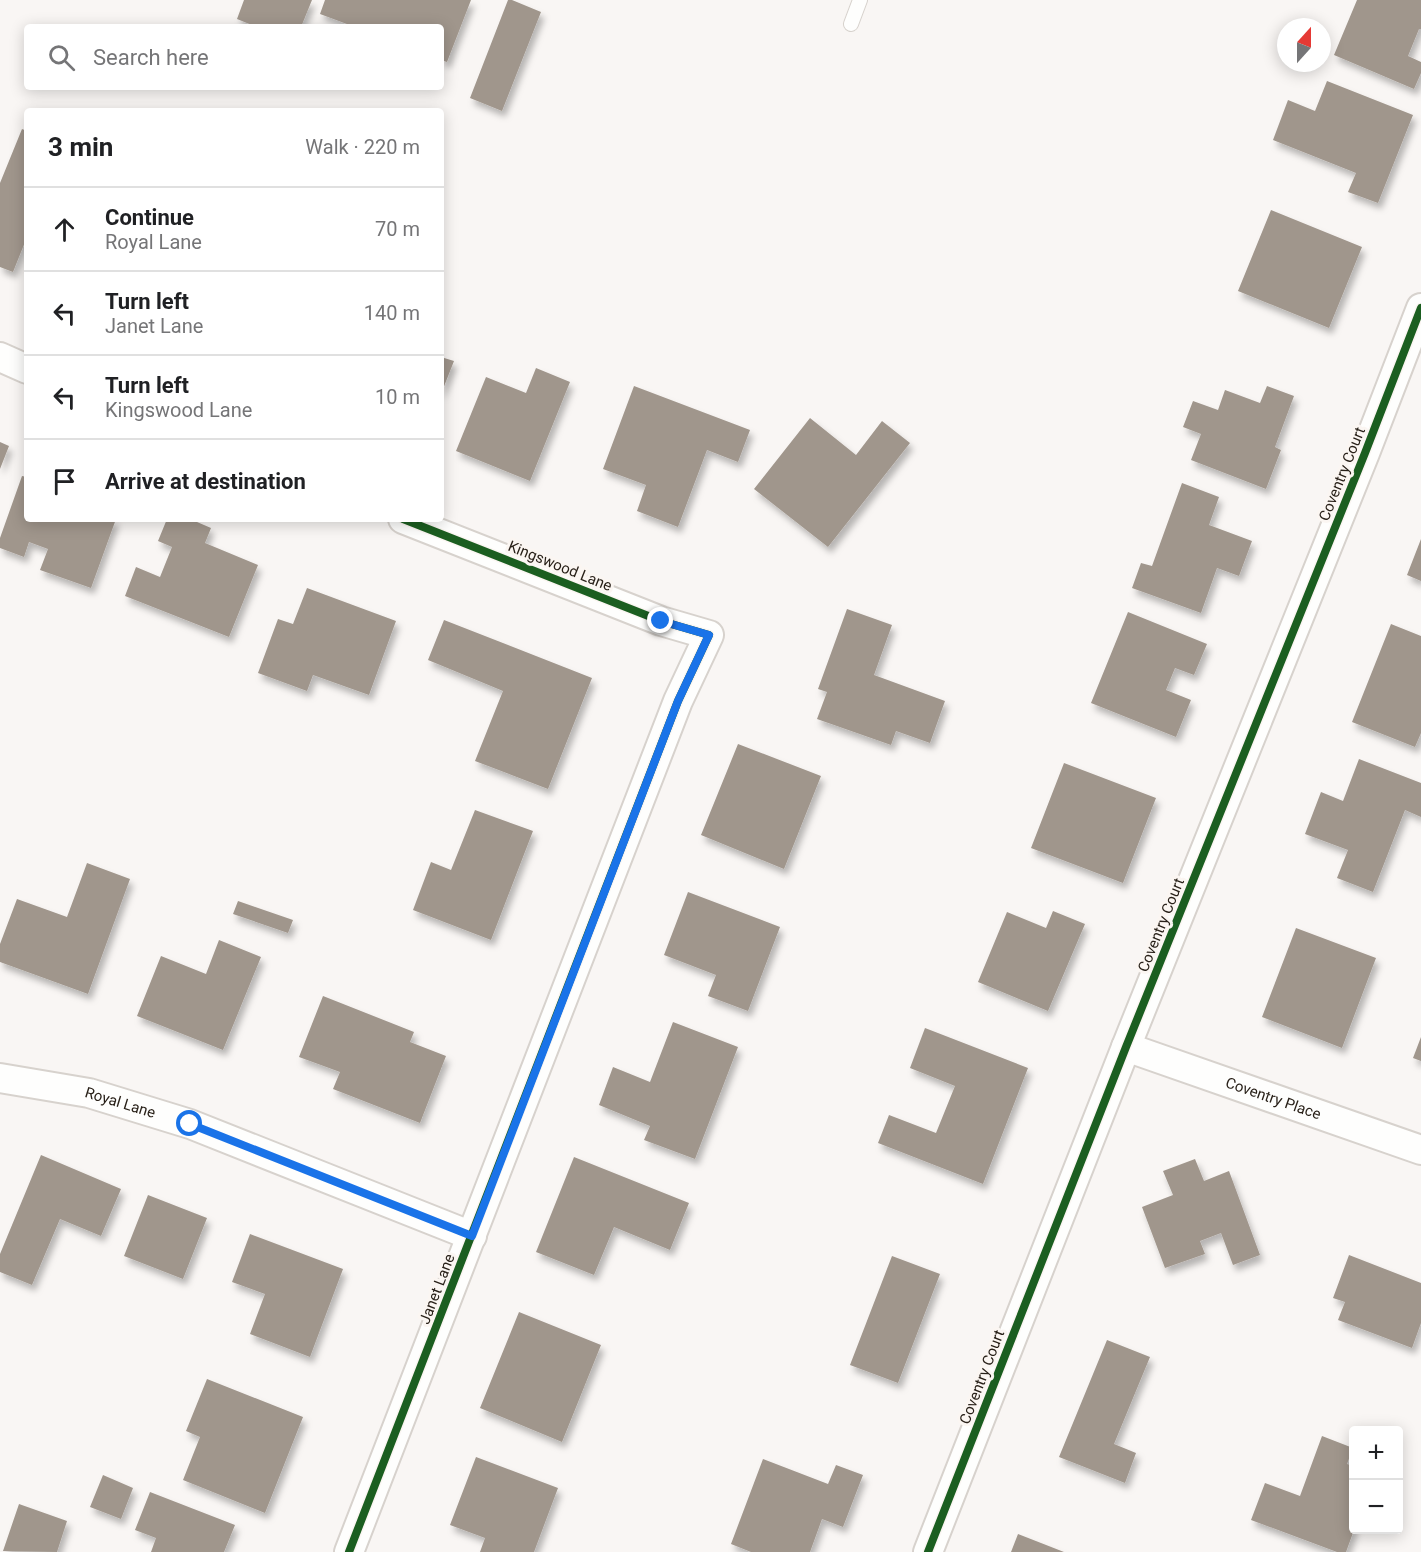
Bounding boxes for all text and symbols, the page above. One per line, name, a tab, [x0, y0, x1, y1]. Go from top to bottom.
north arrow	[1277, 18, 1331, 72]
search box	[24, 24, 444, 90]
icon: search	[45, 41, 78, 74]
text: Search here	[93, 45, 209, 70]
text: 3 min	[48, 132, 113, 162]
text: Walk · 220 m	[305, 135, 420, 159]
text: Continue	[105, 205, 194, 230]
icon: ahead	[48, 213, 81, 246]
text: 70 m	[375, 217, 420, 241]
text: Royal Lane	[105, 230, 202, 254]
text: Turn left	[105, 289, 189, 314]
icon: left	[48, 297, 81, 330]
text: 140 m	[364, 301, 420, 325]
text: Janet Lane	[105, 314, 203, 338]
text: Turn left	[105, 373, 189, 398]
icon: left	[48, 381, 81, 414]
text: 10 m	[375, 385, 420, 409]
text: Kingswood Lane	[105, 398, 252, 422]
street label: Coventry Court	[1315, 424, 1369, 523]
icon: arrive	[48, 465, 81, 498]
text: Arrive at destination	[105, 469, 306, 494]
street label: Kingswood Lane	[505, 537, 615, 595]
route end	[647, 607, 673, 633]
street label: Coventry Court	[1134, 875, 1188, 974]
street label: Coventry Place	[1223, 1073, 1323, 1123]
street label: Royal Lane	[83, 1083, 158, 1122]
route start	[176, 1110, 202, 1136]
street label: Janet Lane	[415, 1251, 459, 1327]
street label: Coventry Court	[956, 1327, 1008, 1427]
map controls	[1349, 1426, 1403, 1534]
button: +	[1349, 1426, 1403, 1480]
button: −	[1349, 1480, 1403, 1534]

